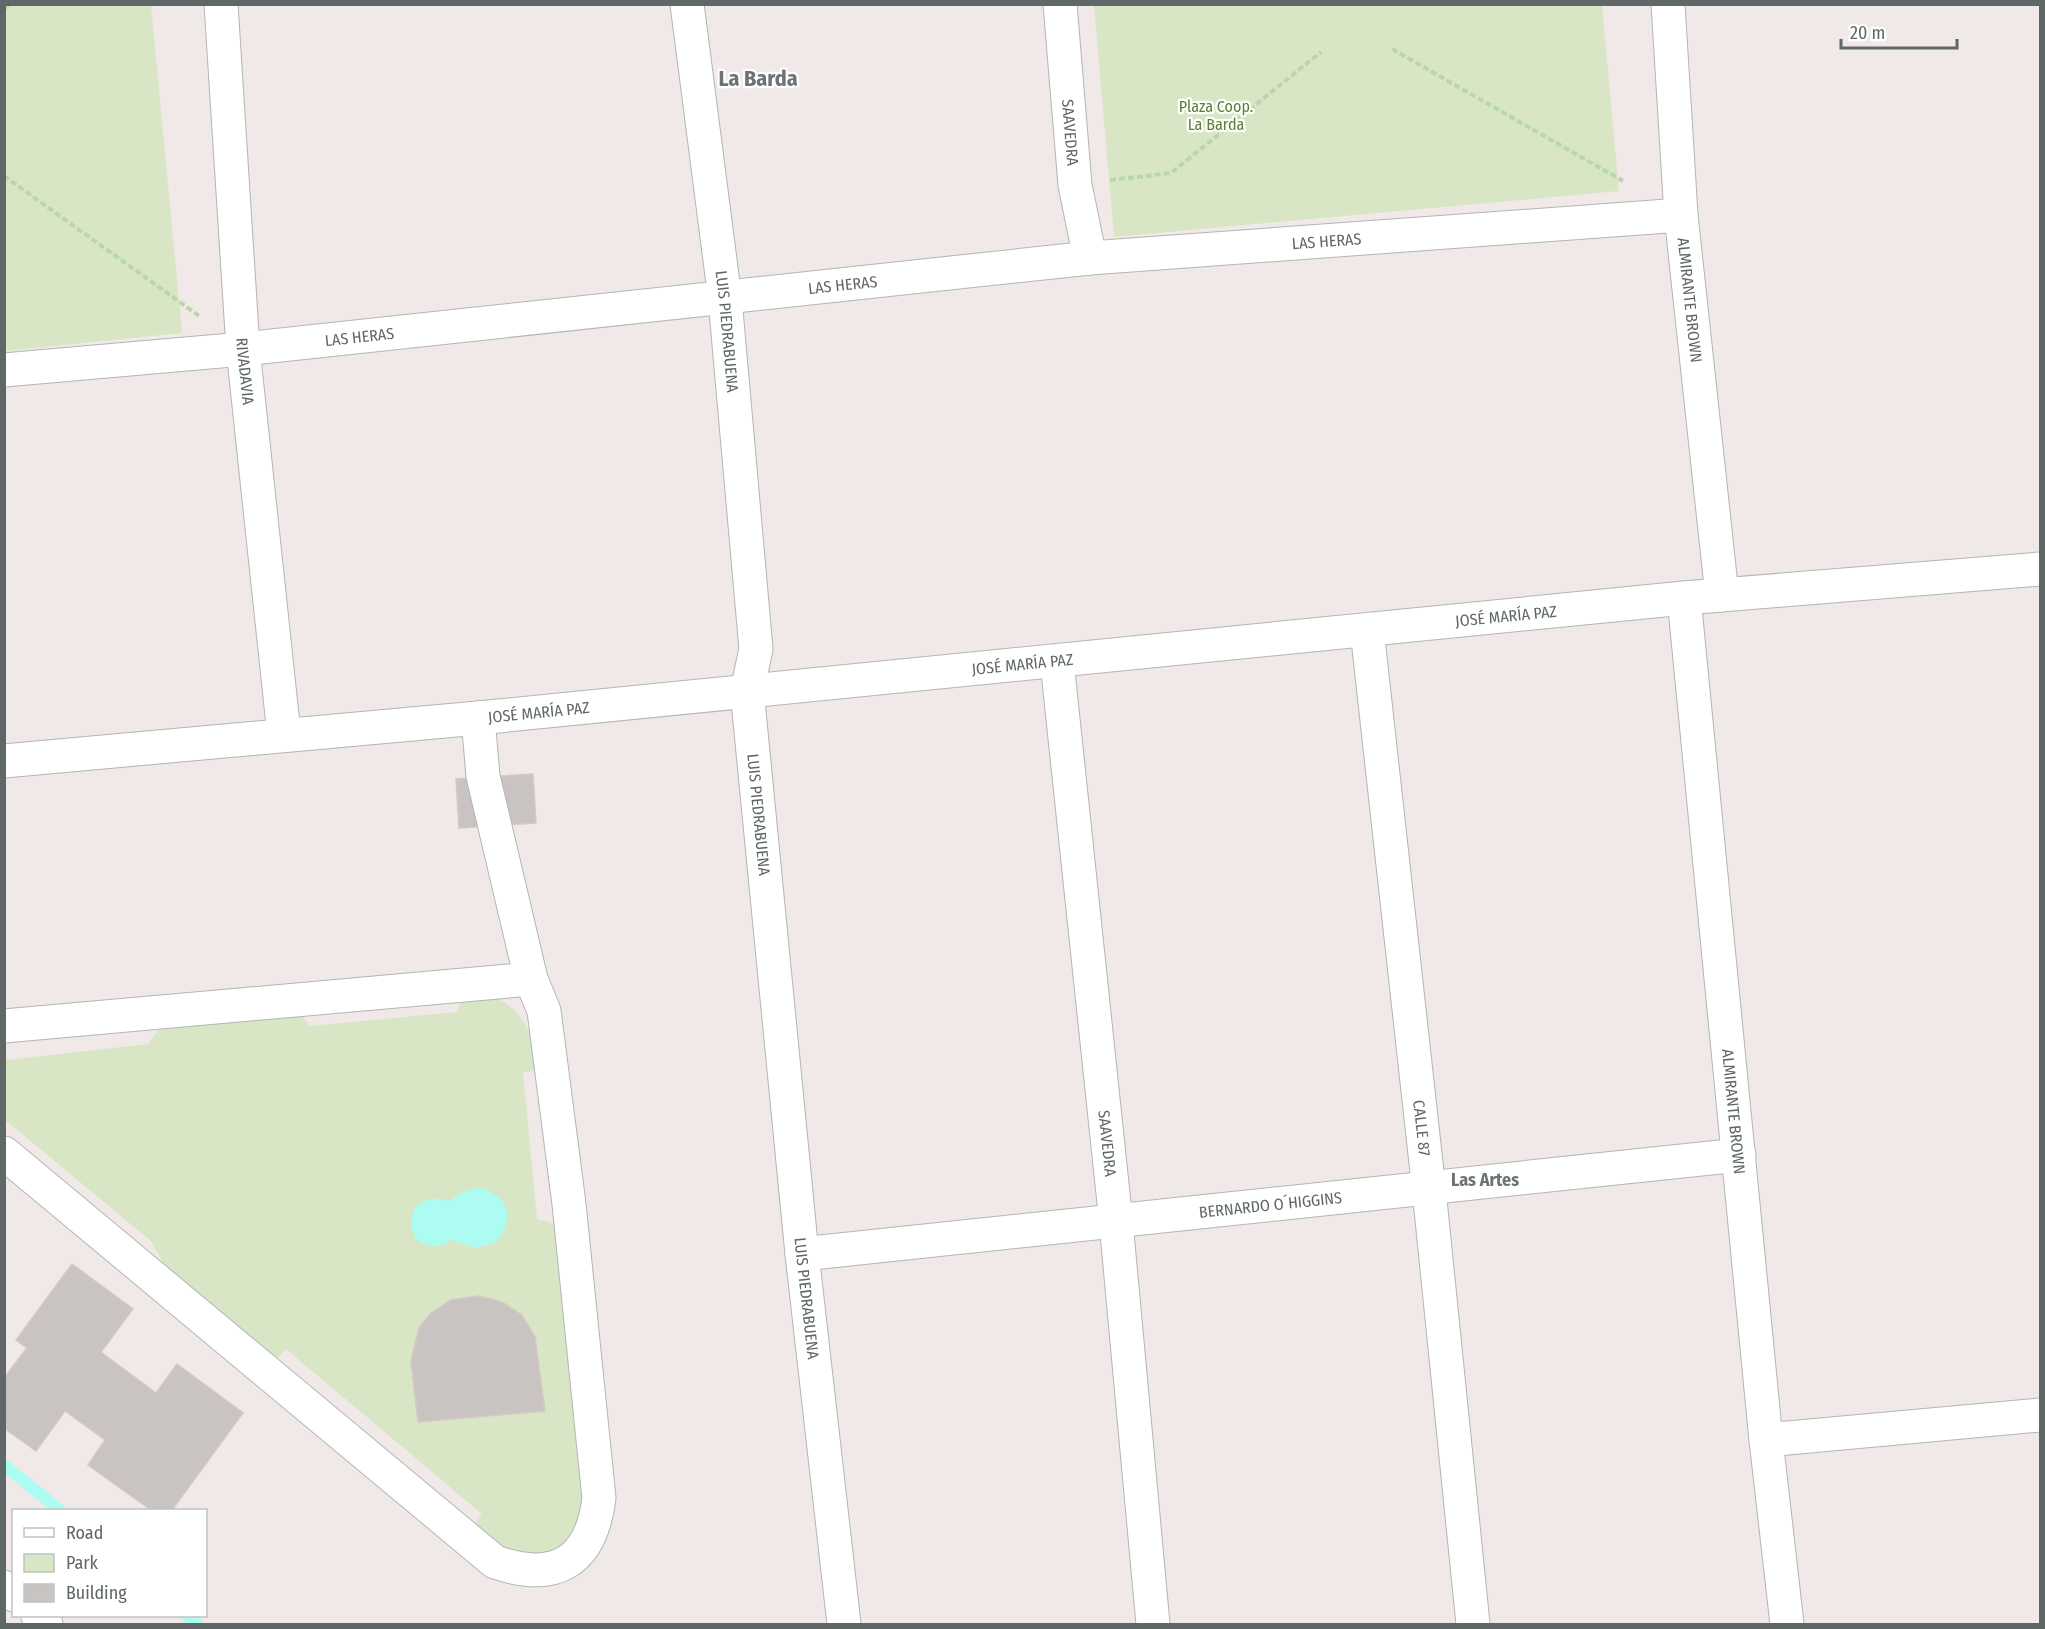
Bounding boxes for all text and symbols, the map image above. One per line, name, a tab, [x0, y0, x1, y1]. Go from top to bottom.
scale bar	[1841, 12, 1956, 50]
text: 20 m	[1850, 22, 1885, 44]
district label: La Barda	[718, 65, 798, 92]
park label: Plaza Coop. La Barda	[1179, 97, 1253, 134]
street label: SAAVEDRA	[1058, 99, 1083, 167]
street label: LAS HERAS	[1291, 229, 1362, 253]
street label: ALMIRANTE BROWN	[1674, 237, 1706, 364]
street label: LUIS PIEDRABUENA	[712, 269, 743, 394]
street label: LAS HERAS	[807, 271, 878, 298]
street label: LAS HERAS	[324, 323, 395, 350]
street label: RIVADAVIA	[233, 337, 258, 406]
street label: JOSÉ MARÍA PAZ	[1454, 601, 1558, 630]
street label: JOSÉ MARÍA PAZ	[971, 649, 1074, 678]
street label: JOSÉ MARÍA PAZ	[487, 697, 590, 726]
street label: LUIS PIEDRABUENA	[744, 753, 775, 877]
street label: ALMIRANTE BROWN	[1718, 1048, 1750, 1175]
street label: CALLE 87	[1410, 1099, 1435, 1158]
street label: SAAVEDRA	[1095, 1109, 1121, 1178]
district label: Las Artes	[1451, 1169, 1519, 1191]
street label: BERNARDO O´HIGGINS	[1198, 1188, 1343, 1222]
street label: LUIS PIEDRABUENA	[791, 1236, 823, 1361]
legend	[12, 1509, 207, 1617]
text: Road	[66, 1522, 103, 1544]
text: Park	[66, 1552, 99, 1574]
text: Building	[66, 1582, 127, 1604]

